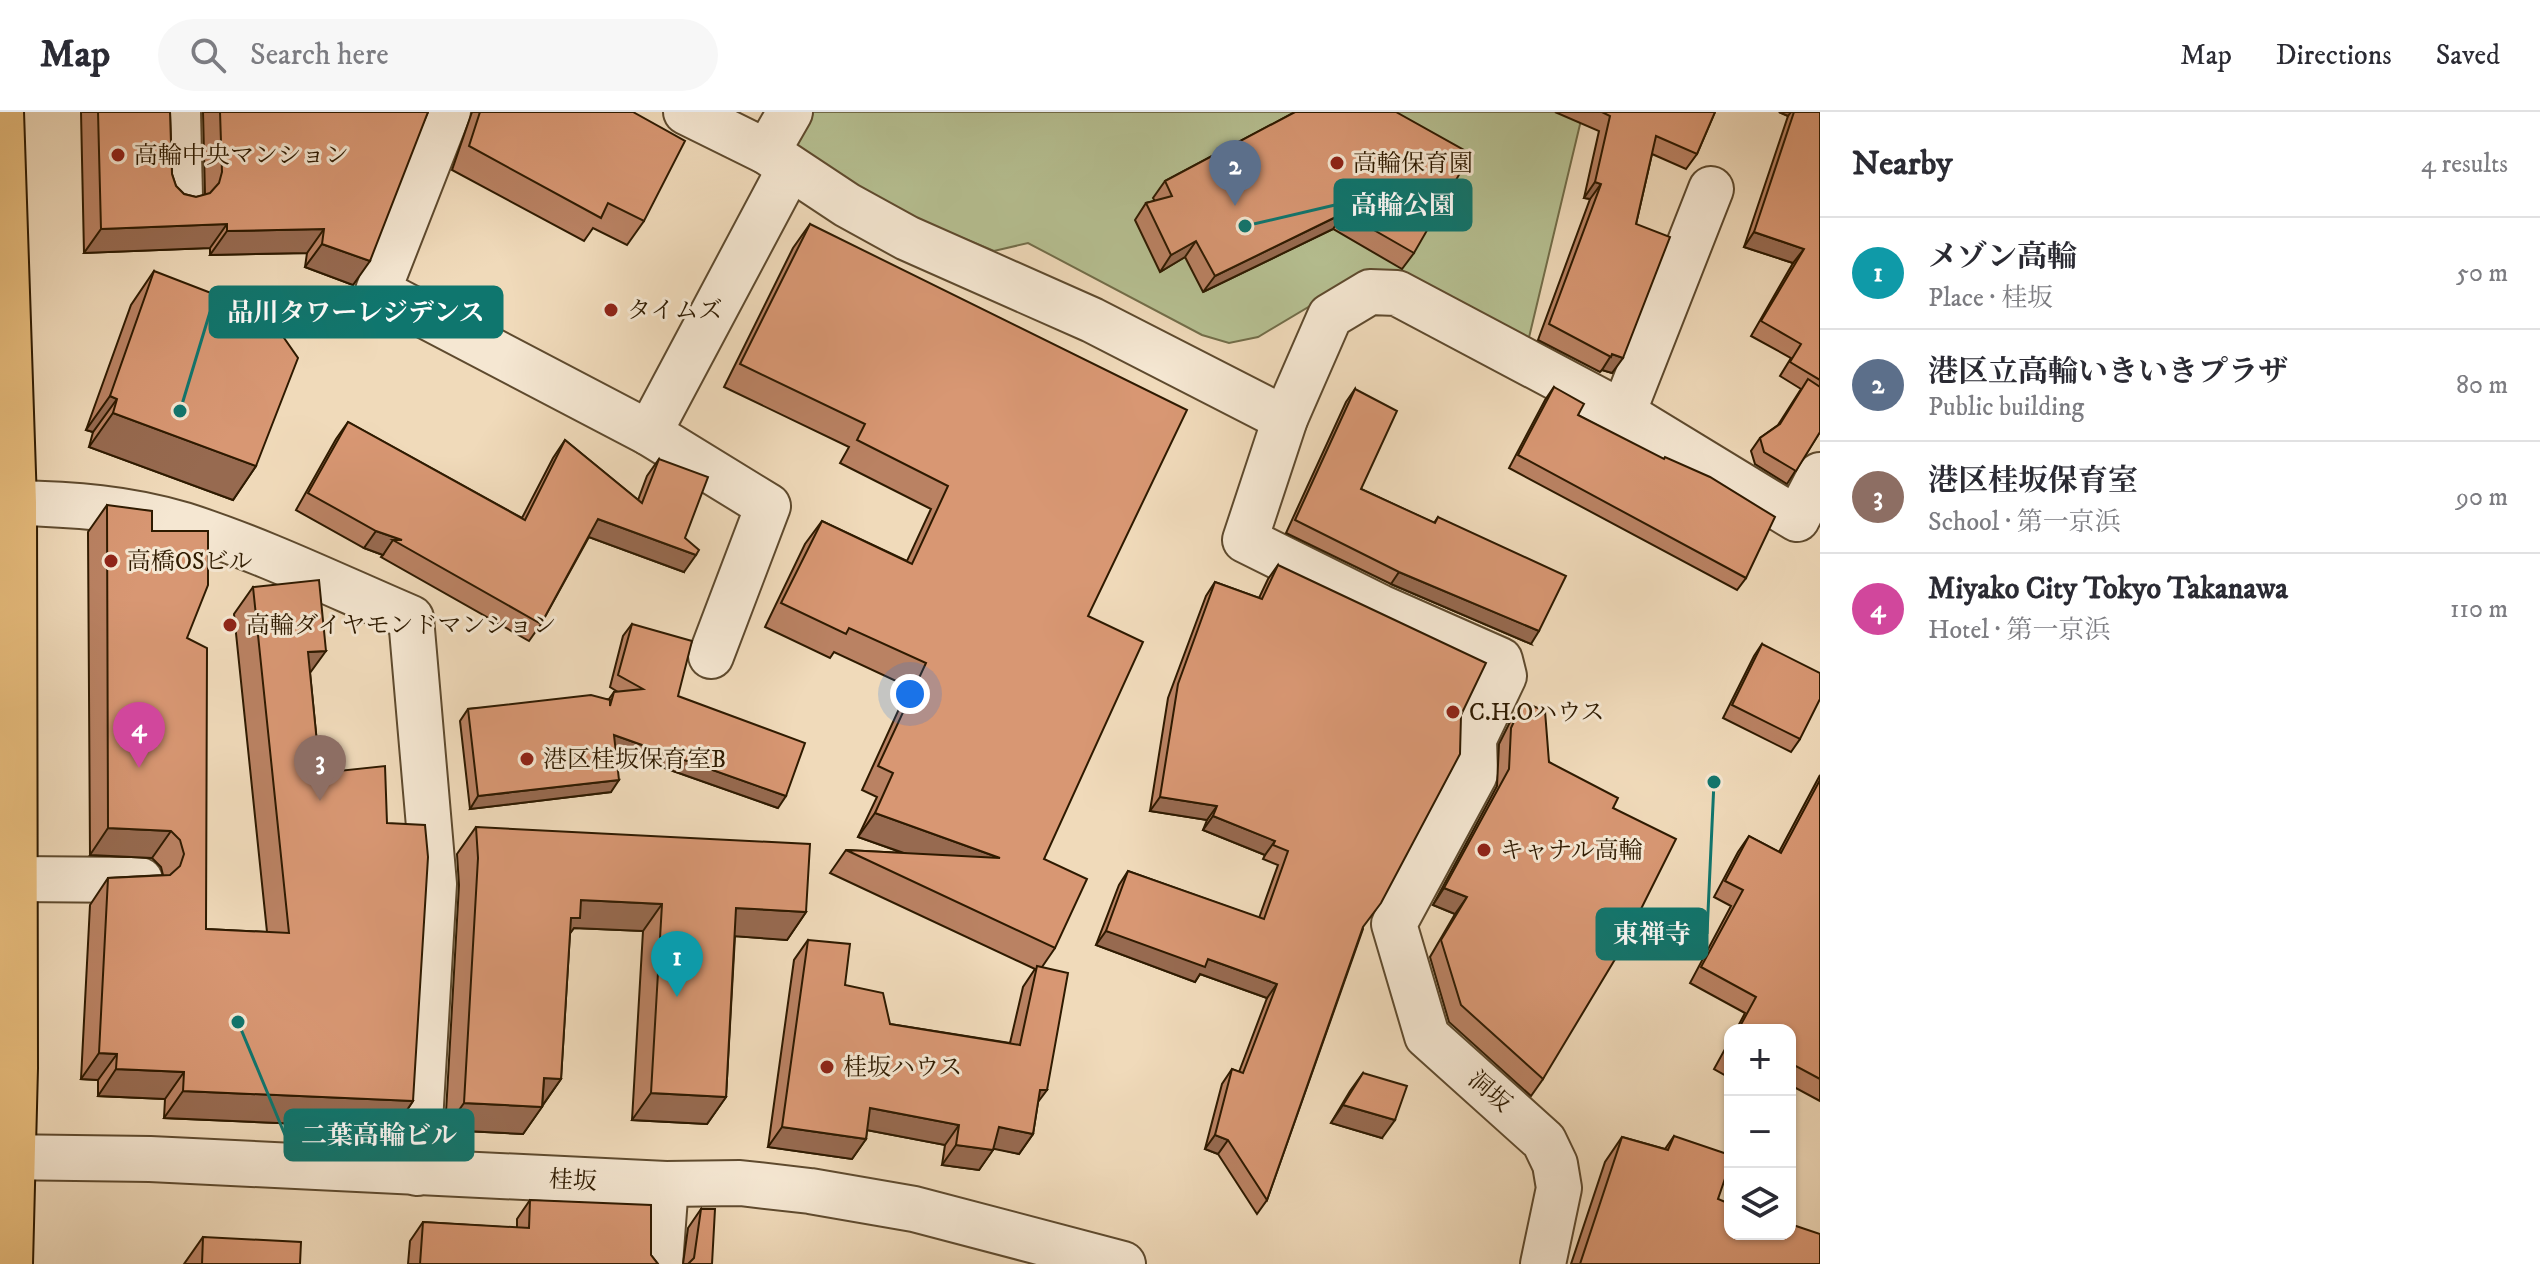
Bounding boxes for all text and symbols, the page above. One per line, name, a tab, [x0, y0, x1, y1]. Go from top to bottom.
search box	[158, 19, 718, 91]
text: Map	[40, 31, 110, 79]
icon: search	[186, 33, 230, 77]
text: Search here	[250, 37, 389, 74]
text: Map	[2180, 38, 2232, 73]
text: Directions	[2276, 38, 2392, 73]
text: Saved	[2436, 38, 2500, 73]
pin: 2	[1209, 140, 1261, 206]
place label: 高輪中央マンション	[134, 141, 349, 171]
text: Nearby	[1852, 143, 1953, 185]
marker: 高輪中央マンション	[109, 146, 127, 164]
text: 4 results	[2421, 148, 2508, 181]
place label: 高輪保育園	[1353, 149, 1473, 179]
marker: 高輪保育園	[1328, 154, 1346, 172]
callout: 高輪公園	[1335, 180, 1471, 230]
text: 高輪公園	[1351, 190, 1455, 223]
text: メゾン高輪	[1928, 239, 2077, 276]
text: 1	[1873, 257, 1883, 290]
text: 50 m	[2456, 257, 2508, 290]
text: Place · 桂坂	[1928, 282, 2053, 315]
callout: 品川タワーレジデンス	[210, 287, 502, 337]
place label: タイムズ	[627, 296, 723, 326]
text: 品川タワーレジデンス	[227, 297, 485, 330]
marker: タイムズ	[602, 301, 620, 319]
text: 港区立高輪いきいきプラザ	[1928, 354, 2288, 391]
text: 2	[1872, 369, 1884, 402]
text: 80 m	[2456, 369, 2508, 402]
text: Public building	[1928, 391, 2084, 424]
text: 港区桂坂保育室	[1928, 463, 2138, 500]
text: 3	[1873, 481, 1883, 514]
text: 90 m	[2456, 481, 2508, 514]
text: School · 第一京浜	[1928, 506, 2121, 539]
place label: 高橋OSビル	[127, 547, 253, 577]
marker: 高橋OSビル	[102, 552, 120, 570]
text: Miyako City Tokyo Takanawa	[1928, 571, 2288, 608]
text: 4	[1871, 593, 1885, 626]
text: 110 m	[2450, 593, 2508, 626]
place label: 高輪ダイヤモンドマンション	[246, 611, 556, 641]
text: Hotel · 第一京浜	[1928, 614, 2110, 647]
marker: 高輪ダイヤモンドマンション	[221, 616, 239, 634]
your location	[890, 674, 930, 714]
place label: C.H.Oハウス	[1469, 698, 1605, 728]
pin: 4	[113, 702, 165, 768]
marker: C.H.Oハウス	[1444, 703, 1462, 721]
pin: 3	[294, 735, 346, 801]
place label: 港区桂坂保育室B	[543, 745, 726, 775]
marker: 港区桂坂保育室B	[518, 750, 536, 768]
place label: キャナル高輪	[1500, 836, 1643, 866]
marker: キャナル高輪	[1475, 841, 1493, 859]
callout: 東禅寺	[1597, 909, 1707, 959]
text: 東禅寺	[1613, 919, 1691, 952]
pin: 1	[651, 931, 703, 997]
map controls	[1724, 1024, 1796, 1240]
button: +	[1724, 1024, 1796, 1096]
place label: 桂坂ハウス	[843, 1053, 962, 1083]
marker: 桂坂ハウス	[818, 1058, 836, 1076]
street label: 洞坂	[1461, 1065, 1517, 1119]
button: −	[1724, 1096, 1796, 1168]
callout: 二葉高輪ビル	[285, 1110, 473, 1160]
text: 二葉高輪ビル	[301, 1120, 457, 1153]
street label: 桂坂	[548, 1165, 598, 1197]
button: layers	[1724, 1168, 1796, 1240]

